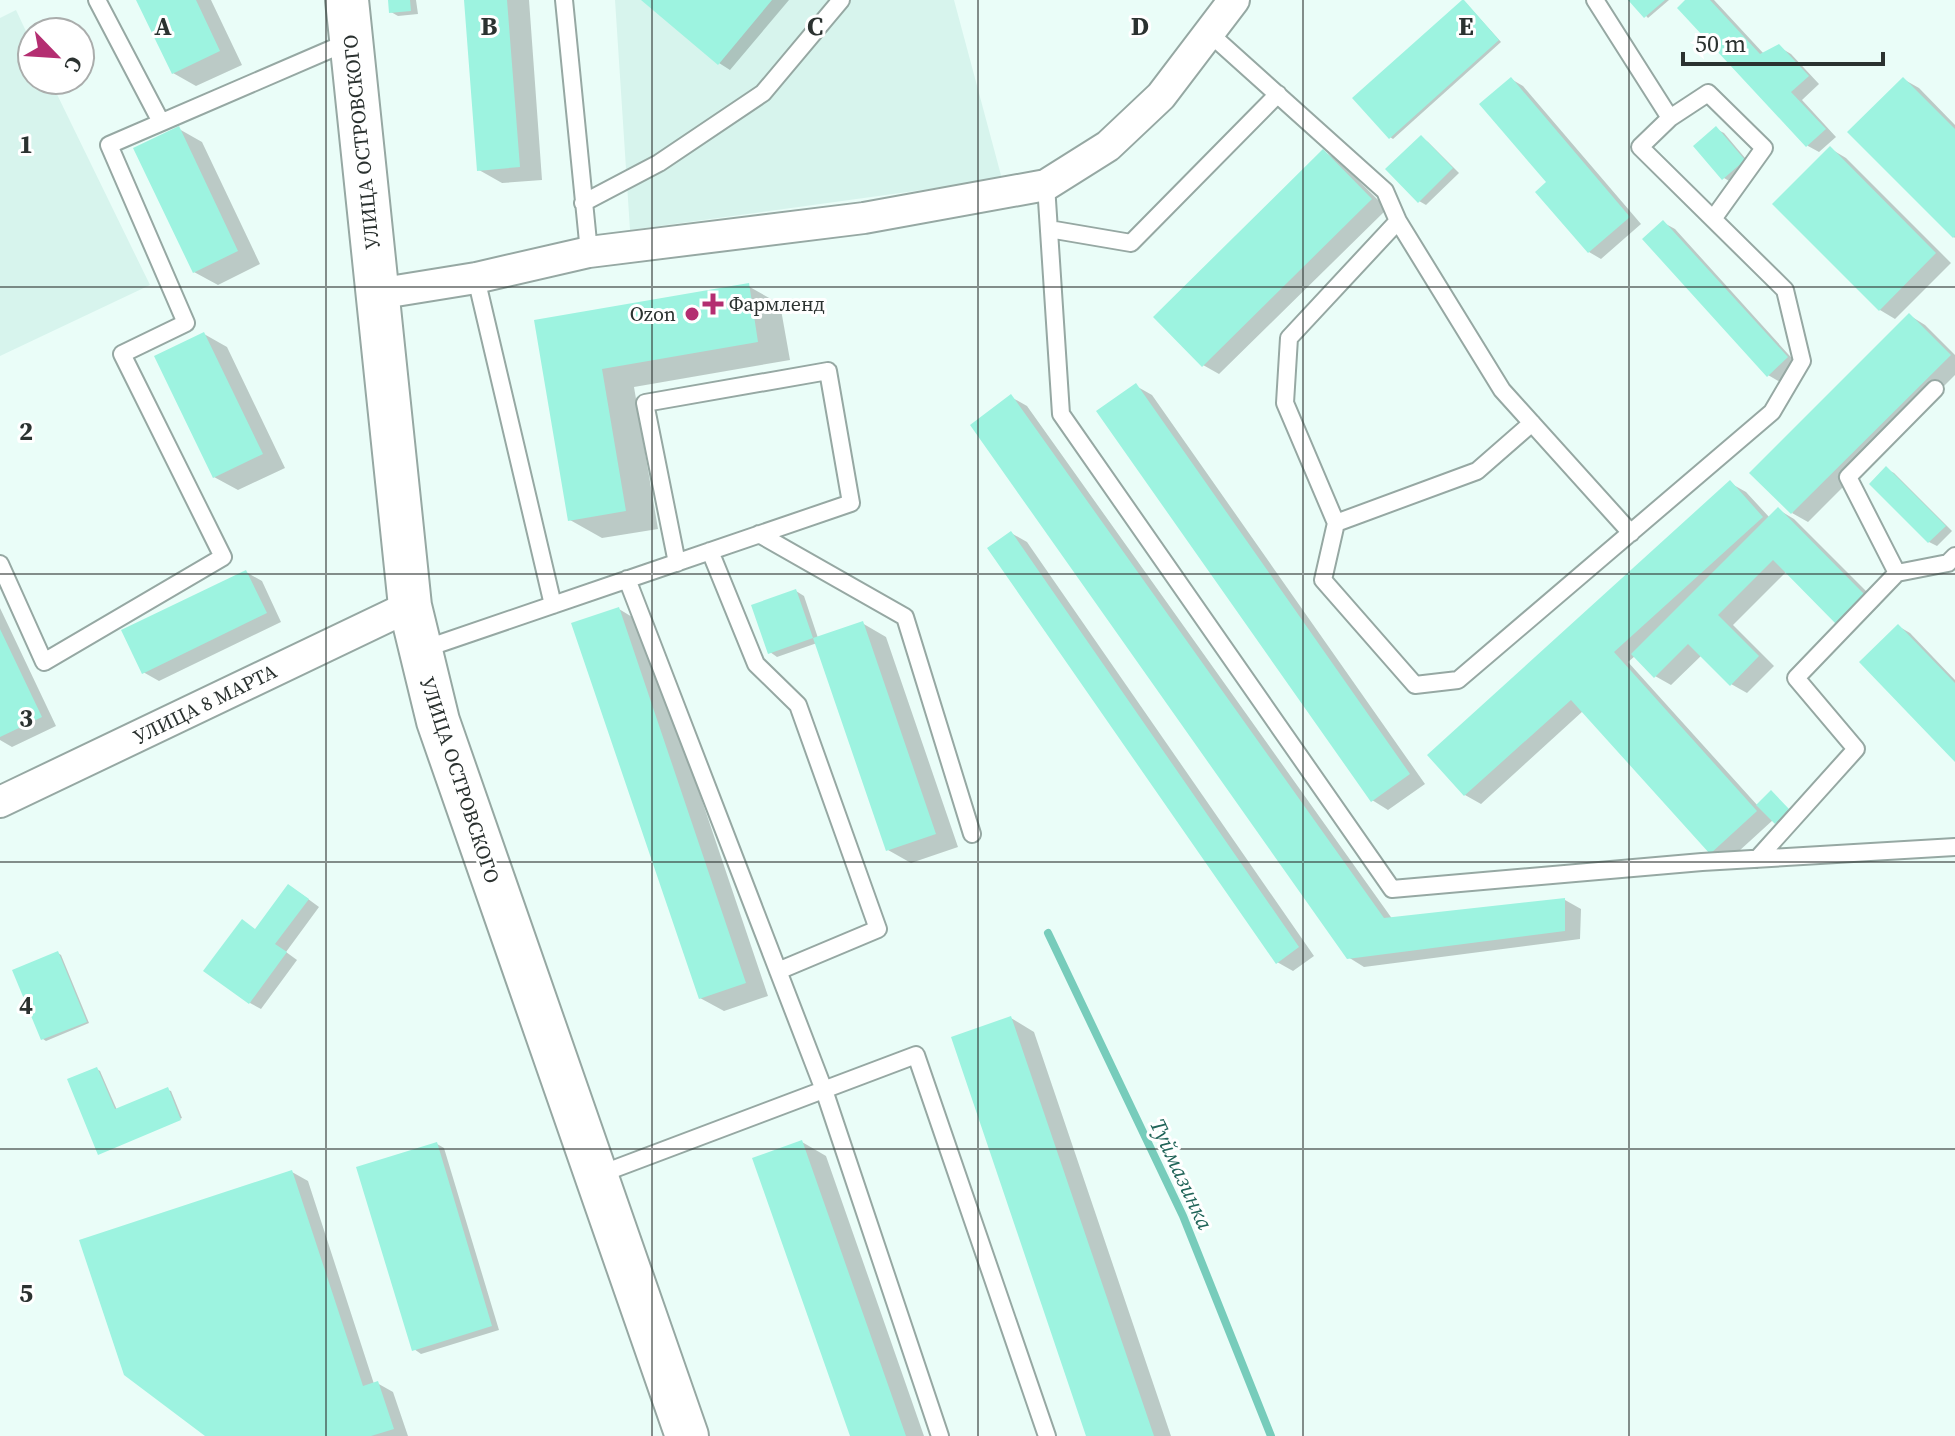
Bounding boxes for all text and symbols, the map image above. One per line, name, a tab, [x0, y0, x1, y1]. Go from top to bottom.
text: A	[154, 8, 172, 44]
text: B	[481, 8, 498, 44]
text: C	[807, 8, 823, 44]
text: D	[1131, 8, 1149, 44]
text: E	[1458, 8, 1474, 44]
north arrow	[16, 16, 96, 96]
scale bar	[1683, 16, 1883, 66]
text: 50 m	[1695, 27, 1746, 60]
street label: УЛИЦА ОСТРОВСКОГО	[336, 33, 386, 251]
text: С	[58, 52, 91, 77]
text: 1	[19, 126, 33, 162]
place label: Фармленд	[729, 290, 825, 318]
marker: Фармленд	[704, 295, 722, 313]
place label: Ozon	[630, 300, 676, 328]
marker: Ozon	[683, 305, 701, 323]
text: 2	[19, 413, 33, 449]
street label: УЛИЦА 8 МАРТА	[128, 657, 282, 751]
street label: УЛИЦА ОСТРОВСКОГО	[413, 673, 507, 887]
text: 3	[19, 700, 33, 736]
text: 4	[19, 987, 33, 1023]
water label: Туймазинка	[1143, 1114, 1221, 1235]
text: 5	[19, 1275, 33, 1311]

